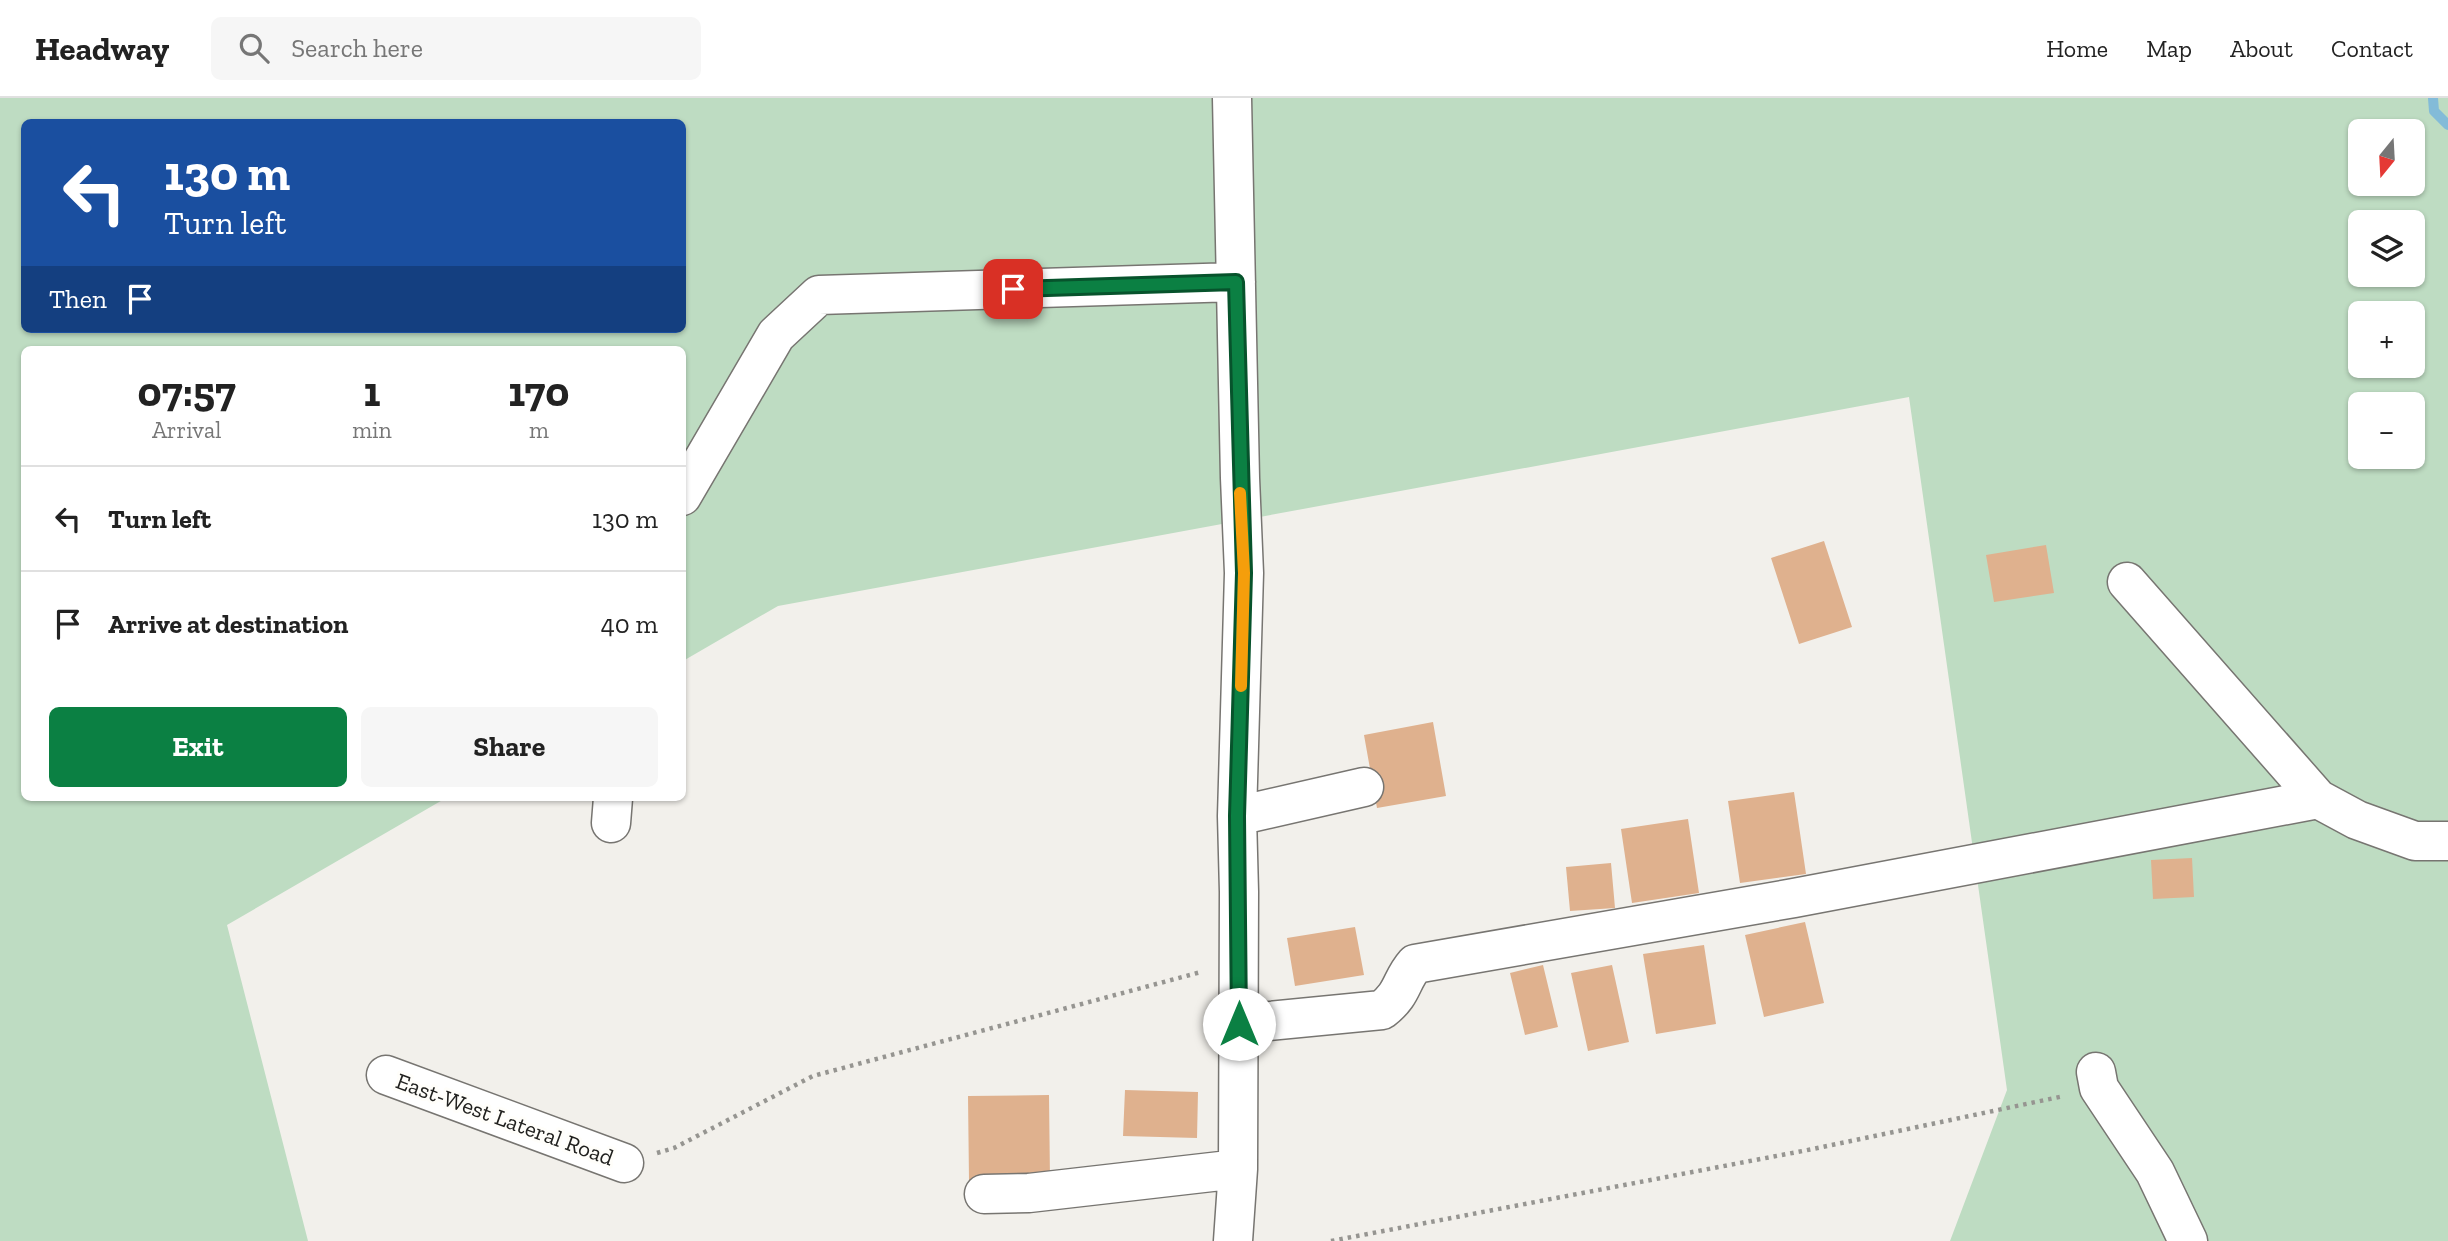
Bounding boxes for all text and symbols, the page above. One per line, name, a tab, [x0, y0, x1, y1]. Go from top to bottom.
search box	[211, 17, 701, 80]
text: Headway	[35, 29, 169, 68]
icon: search	[235, 29, 273, 67]
text: Search here	[291, 32, 423, 64]
text: Home	[2046, 34, 2108, 63]
text: Map	[2146, 34, 2192, 63]
text: About	[2230, 34, 2293, 63]
text: Contact	[2331, 34, 2413, 63]
north arrow	[2348, 119, 2426, 196]
map controls	[2348, 119, 2425, 469]
text: 130 m	[164, 144, 290, 203]
icon: left	[49, 147, 140, 238]
text: Turn left	[164, 204, 286, 242]
button: layers	[2348, 210, 2425, 287]
pin	[983, 259, 1043, 319]
icon: arrive	[994, 270, 1032, 308]
icon: arrive	[121, 280, 159, 318]
text: Then	[49, 283, 107, 315]
button: +	[2348, 301, 2425, 378]
text: 07:57	[138, 366, 236, 417]
text: 1	[364, 366, 380, 417]
text: 170	[508, 366, 569, 417]
button: −	[2348, 392, 2425, 469]
text: Arrival	[152, 416, 221, 444]
text: min	[352, 416, 392, 444]
text: m	[529, 416, 549, 444]
icon: left	[49, 500, 87, 538]
text: Turn left	[108, 503, 211, 535]
text: 130 m	[592, 503, 658, 535]
icon: arrive	[49, 605, 87, 643]
text: Arrive at destination	[108, 608, 348, 640]
text: 40 m	[601, 608, 658, 640]
button: Exit	[49, 707, 347, 787]
button: Share	[361, 707, 658, 787]
position arrow	[1202, 987, 1276, 1061]
street label: East-West Lateral Road	[392, 1067, 618, 1172]

